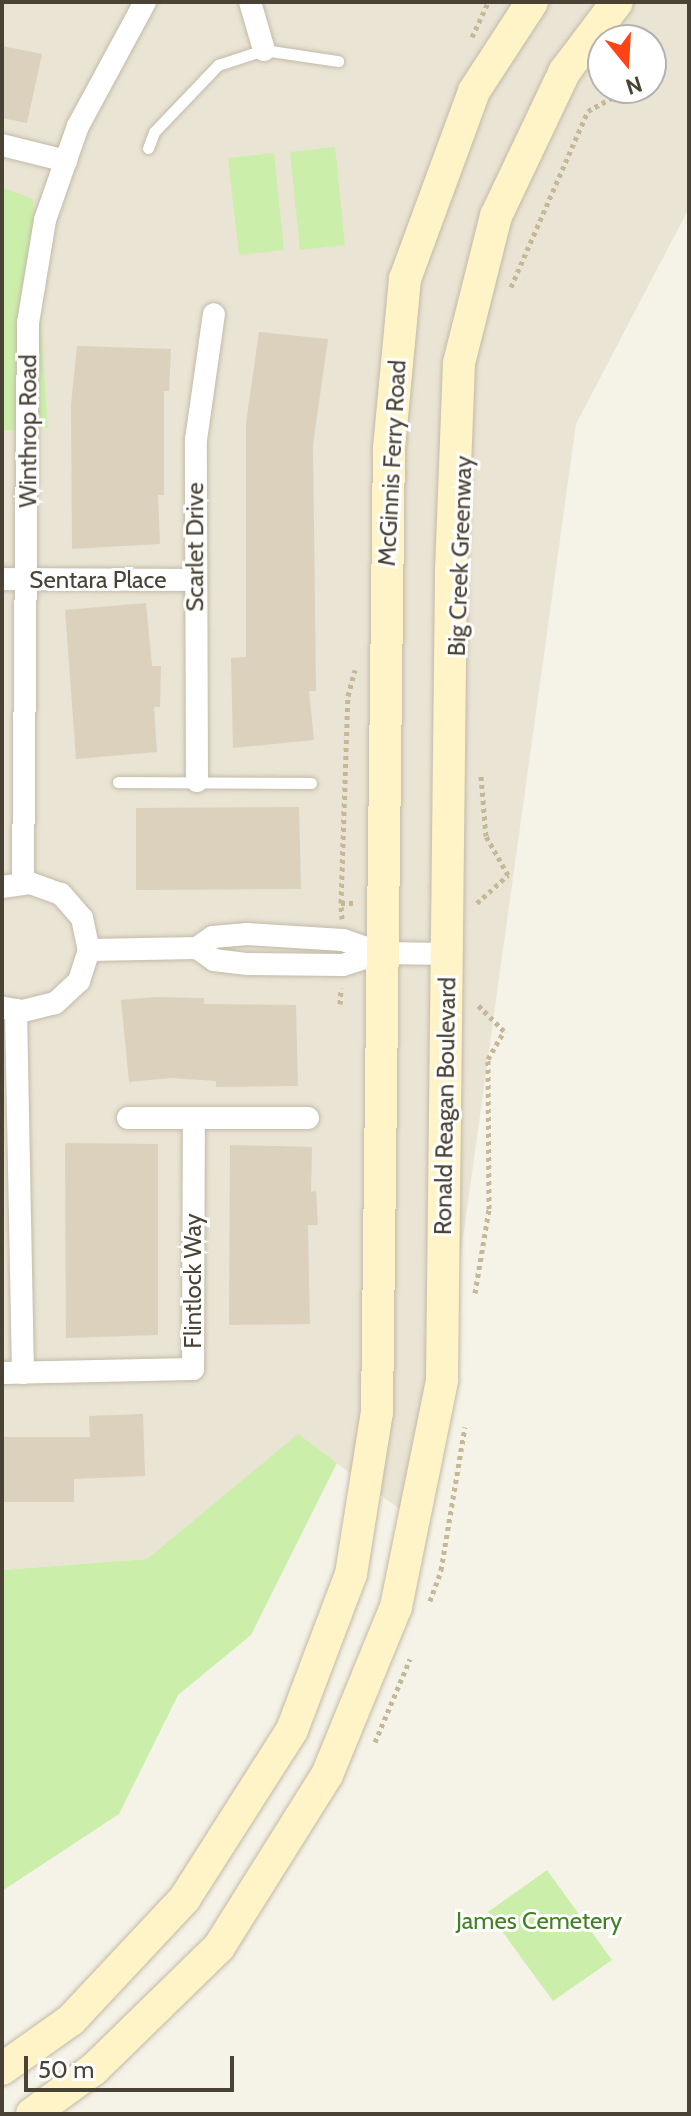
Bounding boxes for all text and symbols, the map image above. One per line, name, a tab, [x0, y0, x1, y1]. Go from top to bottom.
north arrow	[587, 24, 667, 104]
text: N	[622, 70, 646, 101]
street label: Winthrop Road	[14, 354, 42, 508]
street label: McGinnis Ferry Road	[372, 359, 412, 567]
street label: Big Creek Greenway	[442, 455, 478, 657]
street label: Scarlet Drive	[181, 482, 209, 612]
street label: Sentara Place	[29, 566, 167, 594]
street label: Ronald Reagan Boulevard	[428, 977, 462, 1235]
street label: Flintlock Way	[179, 1213, 207, 1349]
park label: James Cemetery	[456, 1907, 622, 1935]
scale bar	[28, 2040, 238, 2090]
text: 50 m	[38, 2055, 94, 2084]

